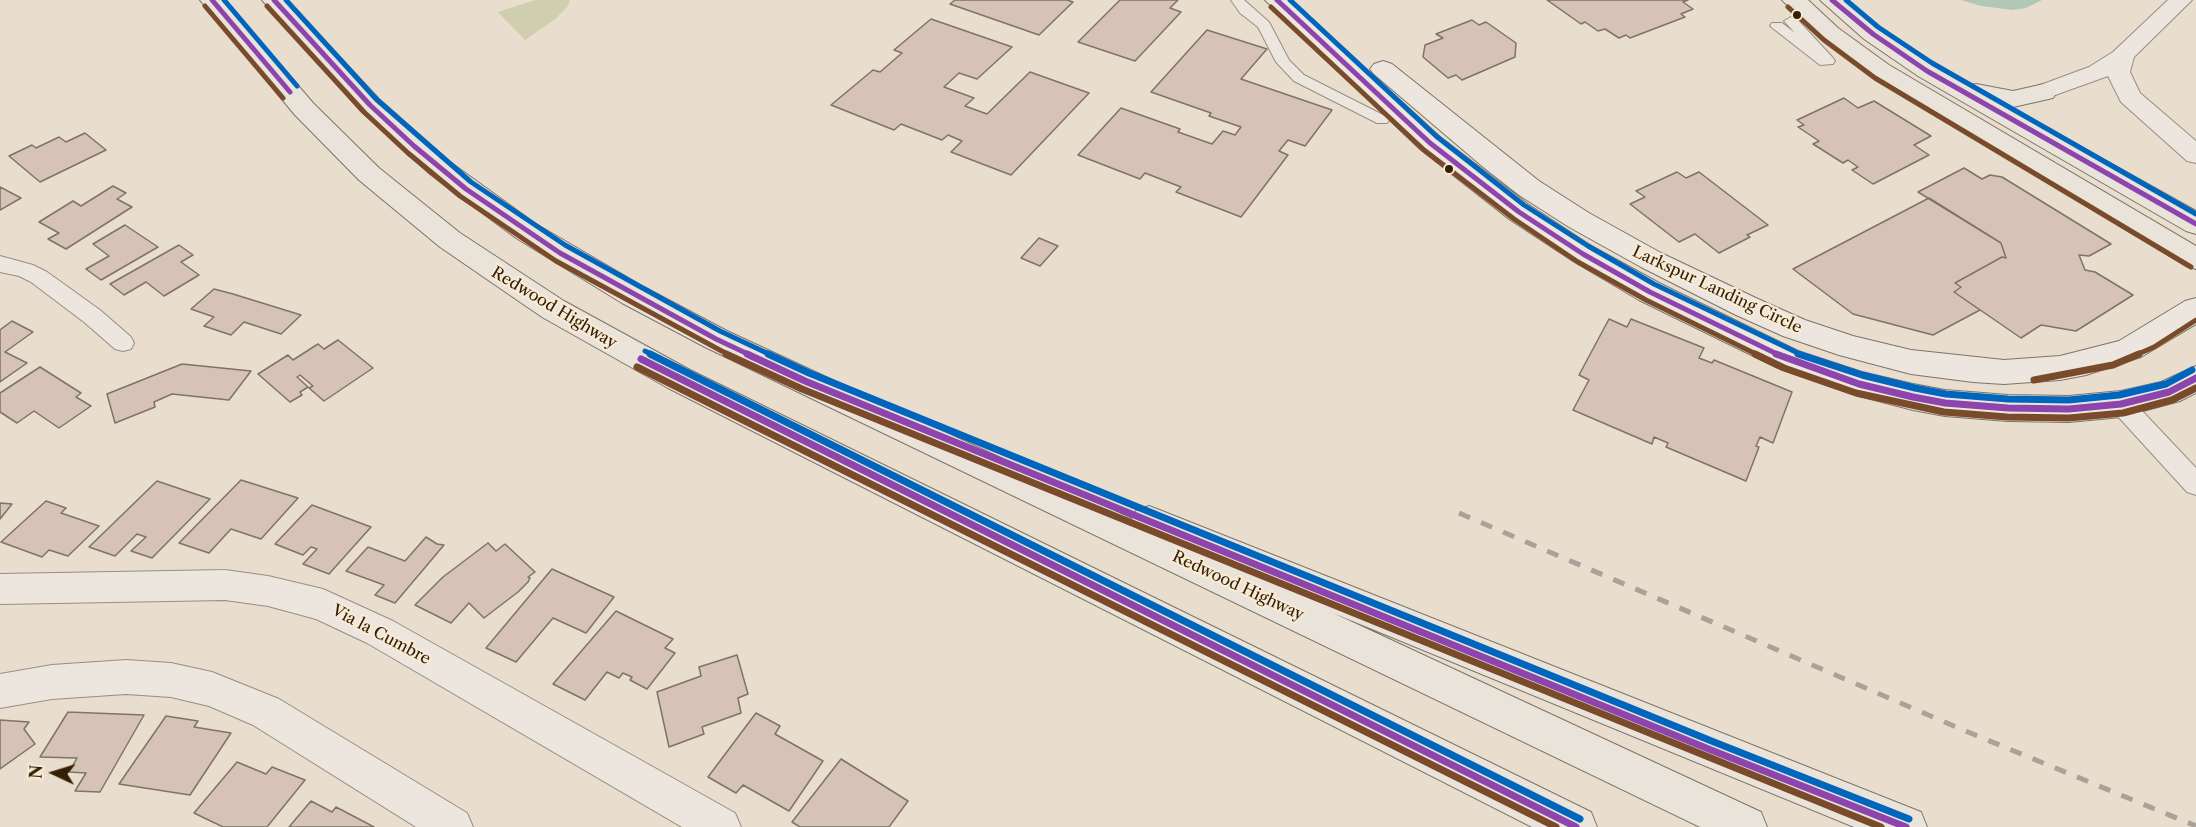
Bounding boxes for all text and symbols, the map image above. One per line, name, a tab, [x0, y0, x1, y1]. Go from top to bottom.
unlabelled marker	[1791, 9, 1803, 21]
unlabelled marker	[1443, 163, 1455, 175]
street label: Larkspur Landing Circle	[1629, 242, 1805, 338]
street label: Redwood Highway	[488, 263, 620, 353]
street label: Redwood Highway	[1169, 547, 1307, 625]
street label: Via la Cumbre	[328, 601, 434, 669]
north arrow	[24, 743, 84, 803]
text: N	[26, 764, 47, 779]

